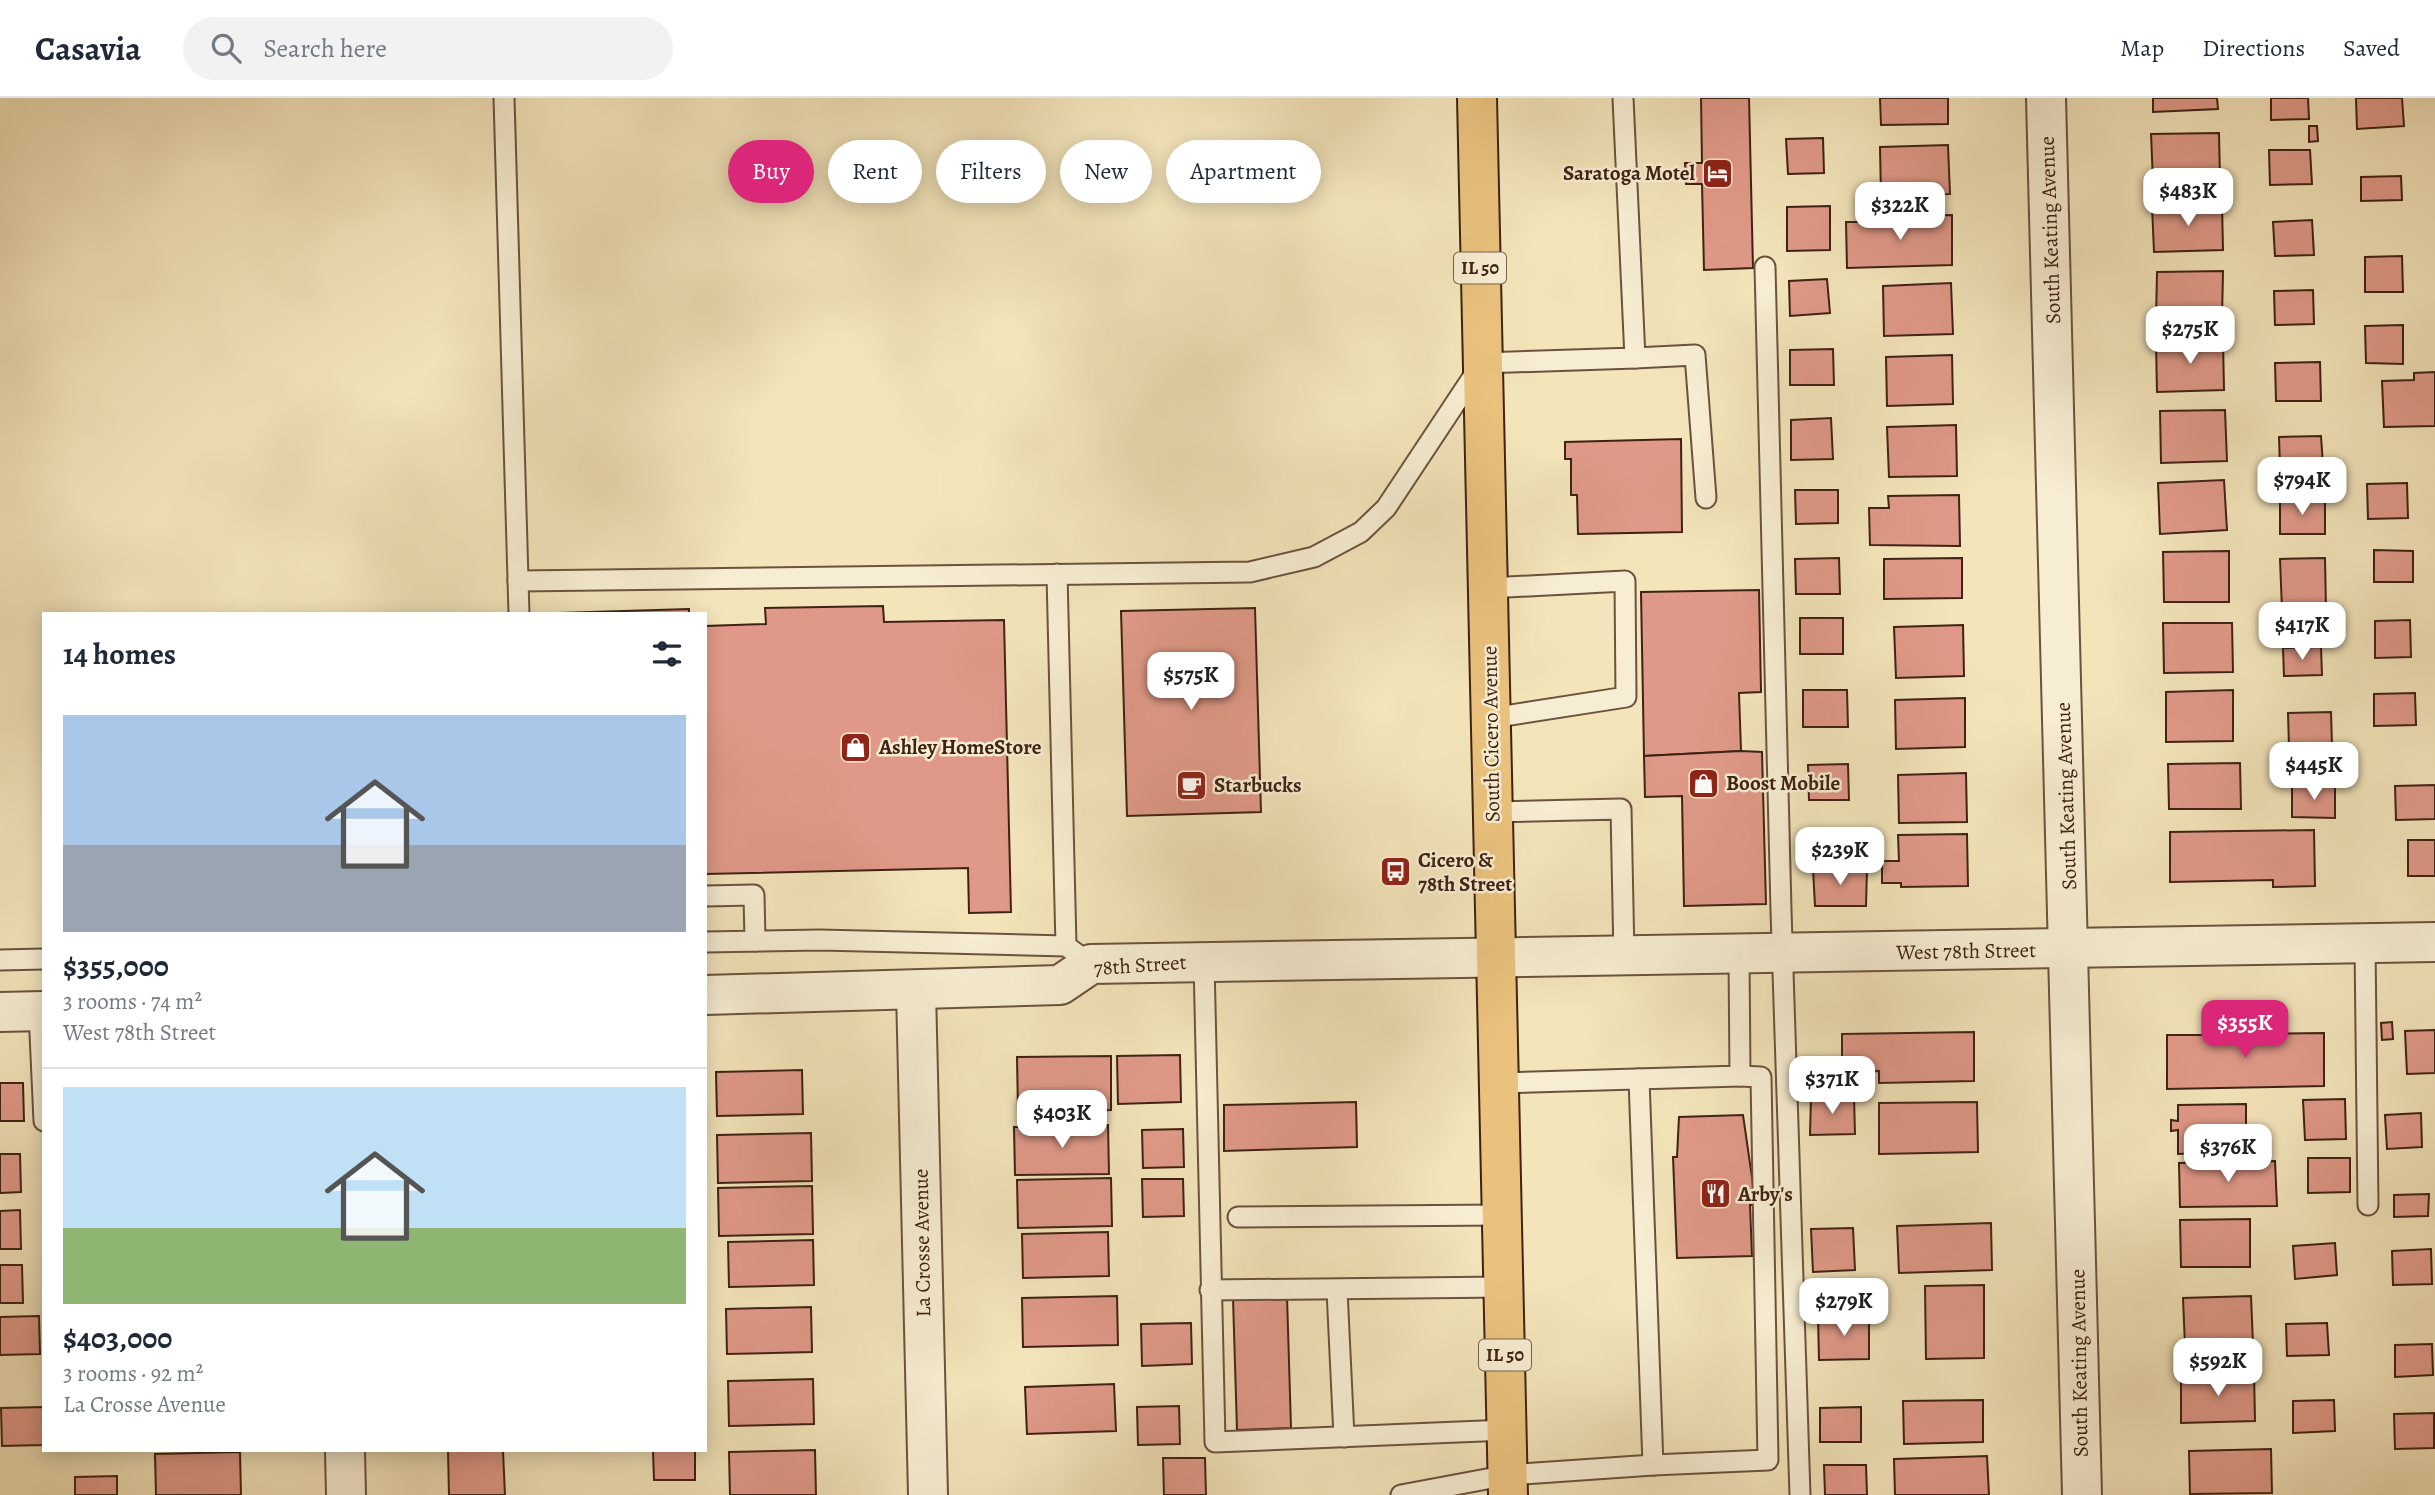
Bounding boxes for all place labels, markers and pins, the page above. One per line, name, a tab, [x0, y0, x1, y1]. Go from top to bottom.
hotel icon: Saratoga Motel	[1701, 156, 1735, 190]
place label: Saratoga Motel	[1563, 159, 1695, 187]
pin: $483K	[2139, 169, 2237, 228]
pin: $322K	[1851, 183, 1949, 242]
pin: $275K	[2141, 306, 2239, 366]
pin: $794K	[2253, 458, 2351, 517]
pin: $417K	[2253, 602, 2351, 662]
pin: $575K	[1142, 652, 1240, 712]
shop icon: Ashley HomeStore	[839, 730, 873, 764]
place label: Ashley HomeStore	[878, 733, 1042, 761]
pin: $445K	[2265, 742, 2363, 802]
shop icon: Boost Mobile	[1686, 766, 1720, 800]
cafe icon: Starbucks	[1174, 768, 1208, 802]
place label: Boost Mobile	[1726, 769, 1841, 797]
place label: Starbucks	[1214, 771, 1302, 799]
pin: $239K	[1791, 828, 1889, 887]
place label: Cicero & 78th Street	[1418, 846, 1512, 898]
bus stop icon: Cicero & 78th Street	[1378, 855, 1412, 889]
pin: $355K	[2196, 1000, 2294, 1060]
pin: $371K	[1783, 1056, 1881, 1116]
pin: $403K	[1013, 1090, 1111, 1150]
pin: $376K	[2179, 1124, 2277, 1184]
restaurant icon: Arby's	[1698, 1177, 1732, 1211]
place label: Arby's	[1737, 1180, 1793, 1208]
pin: $279K	[1795, 1278, 1893, 1338]
pin: $592K	[2169, 1338, 2267, 1398]

